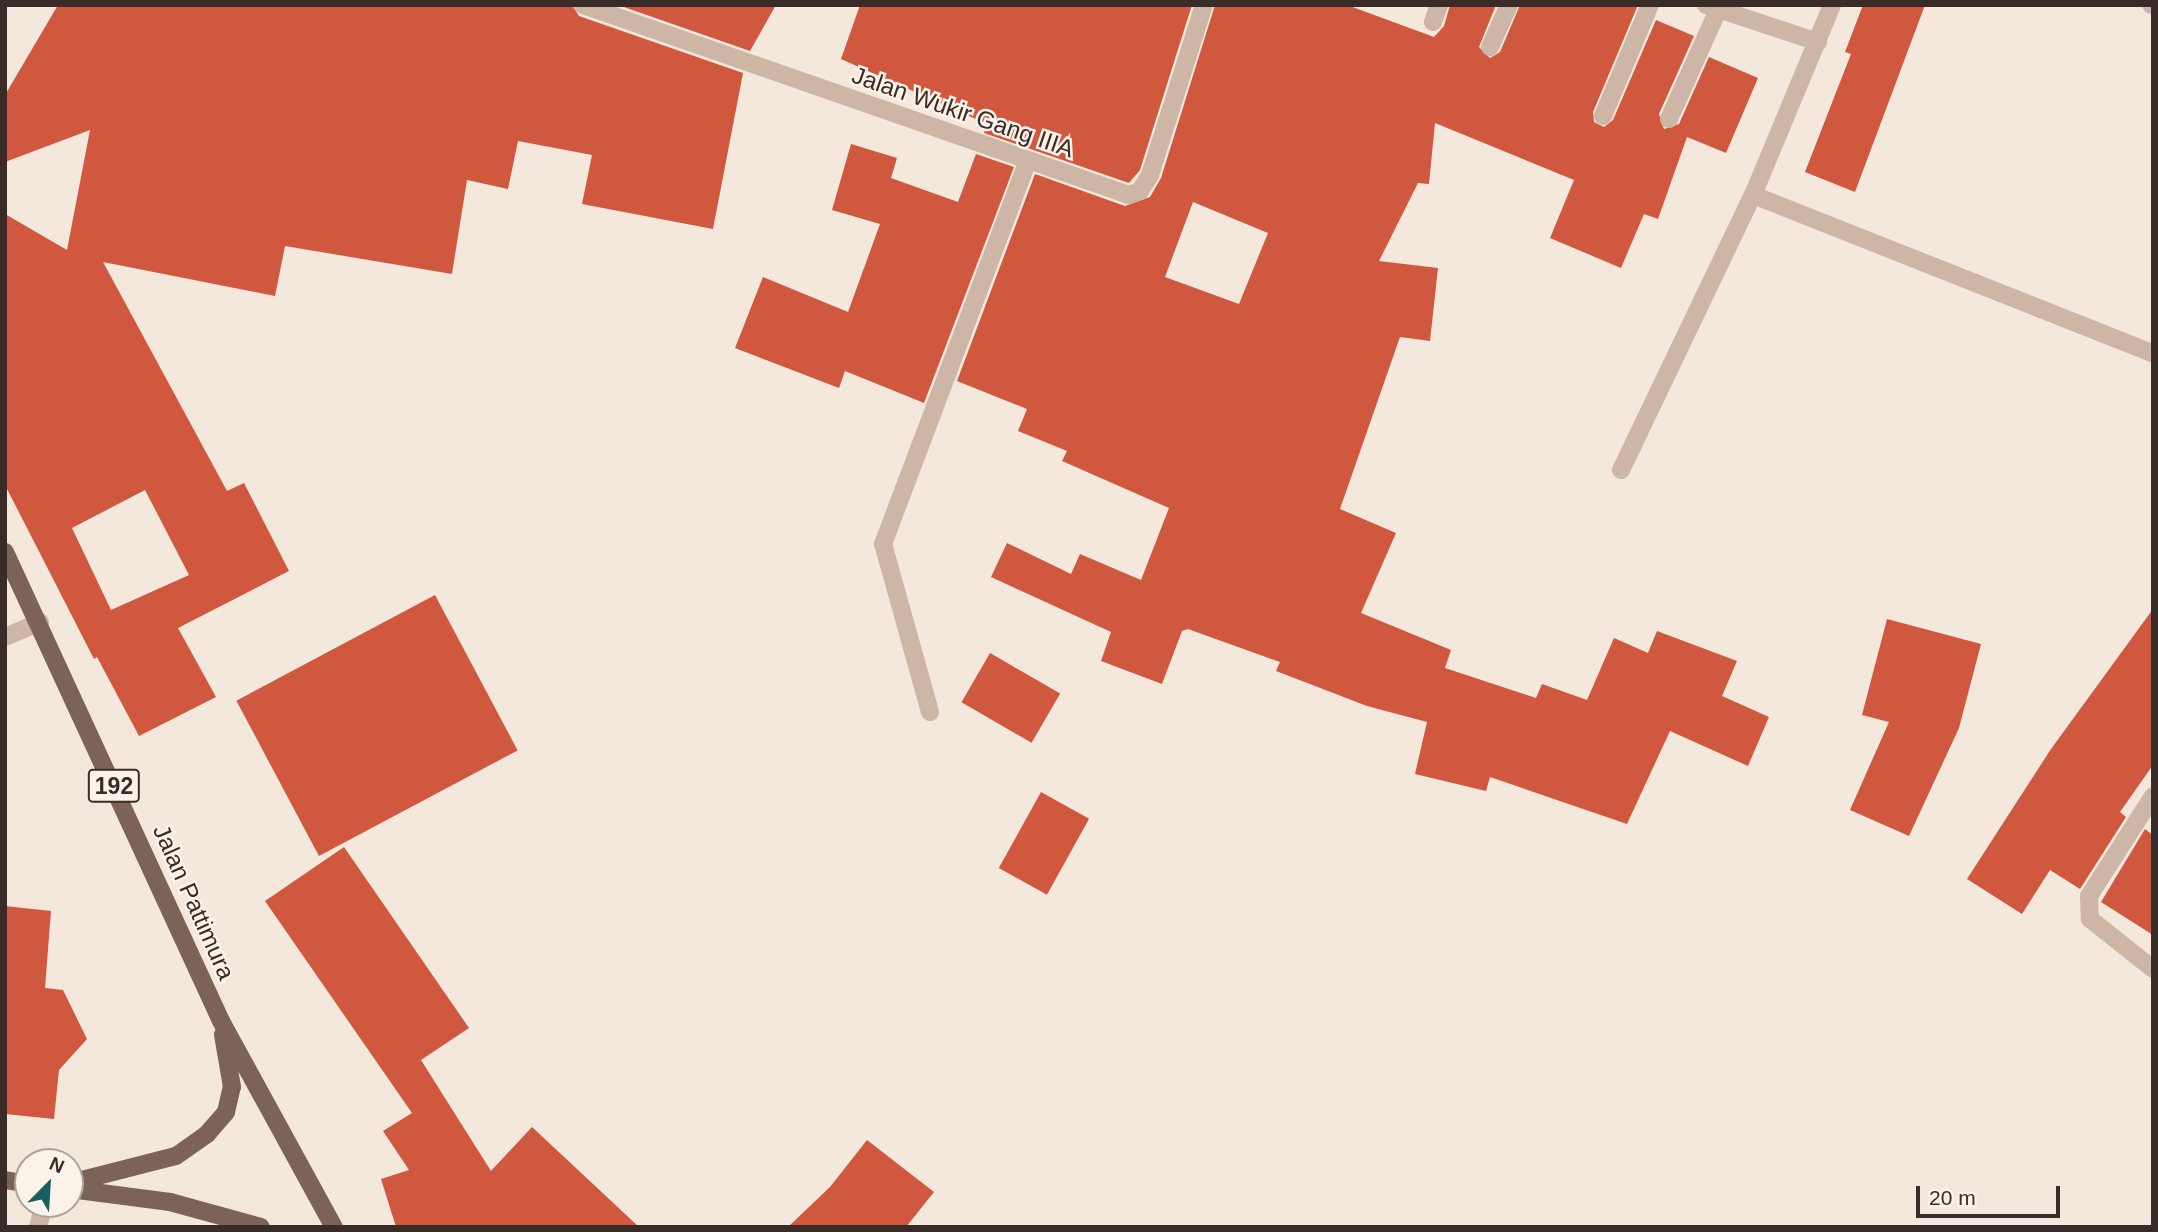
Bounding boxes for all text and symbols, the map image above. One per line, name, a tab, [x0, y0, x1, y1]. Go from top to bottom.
street label: Jalan Wukir Gang IIIA	[848, 60, 1078, 164]
road number: 192	[88, 766, 140, 806]
street label: Jalan Pattimura	[147, 820, 241, 984]
north arrow	[14, 1148, 84, 1218]
text: N	[46, 1153, 67, 1178]
scale bar	[1920, 1172, 2064, 1216]
text: 20 m	[1929, 1186, 1976, 1209]

